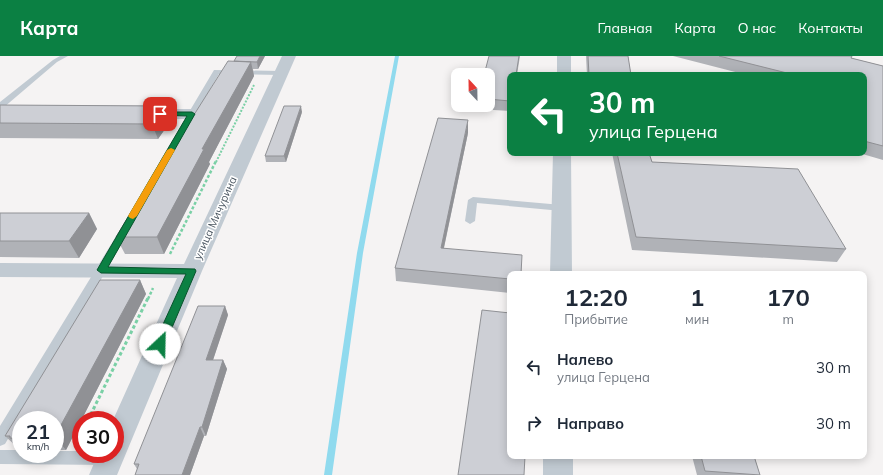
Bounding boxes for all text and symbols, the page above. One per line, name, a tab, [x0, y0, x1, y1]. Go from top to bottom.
text: Карта	[20, 16, 78, 40]
text: Главная	[598, 19, 653, 37]
text: Карта	[675, 19, 716, 37]
text: О нас	[738, 19, 776, 37]
text: Контакты	[798, 19, 863, 37]
north arrow	[451, 68, 495, 112]
map controls	[451, 68, 495, 112]
text: 30 m	[589, 85, 655, 120]
icon: left	[523, 88, 575, 140]
pin	[143, 97, 177, 131]
icon: arrive	[149, 103, 171, 125]
text: улица Герцена	[589, 120, 718, 143]
street label: улица Мичурина	[190, 174, 240, 262]
text: 12:20	[564, 282, 628, 312]
text: 1	[690, 282, 704, 312]
text: 170	[767, 282, 810, 312]
text: Прибытие	[564, 311, 628, 327]
text: мин	[685, 311, 709, 327]
text: m	[782, 311, 794, 327]
position arrow	[139, 323, 181, 365]
text: Налево	[557, 350, 613, 369]
icon: left	[523, 356, 545, 378]
text: 30 m	[816, 358, 851, 377]
text: улица Герцена	[557, 369, 650, 385]
speed limit sign: 30	[72, 411, 124, 463]
icon: right	[523, 412, 545, 434]
text: Направо	[557, 414, 624, 433]
text: 30 m	[816, 414, 851, 433]
text: 21	[26, 419, 50, 444]
text: km/h	[27, 440, 49, 453]

